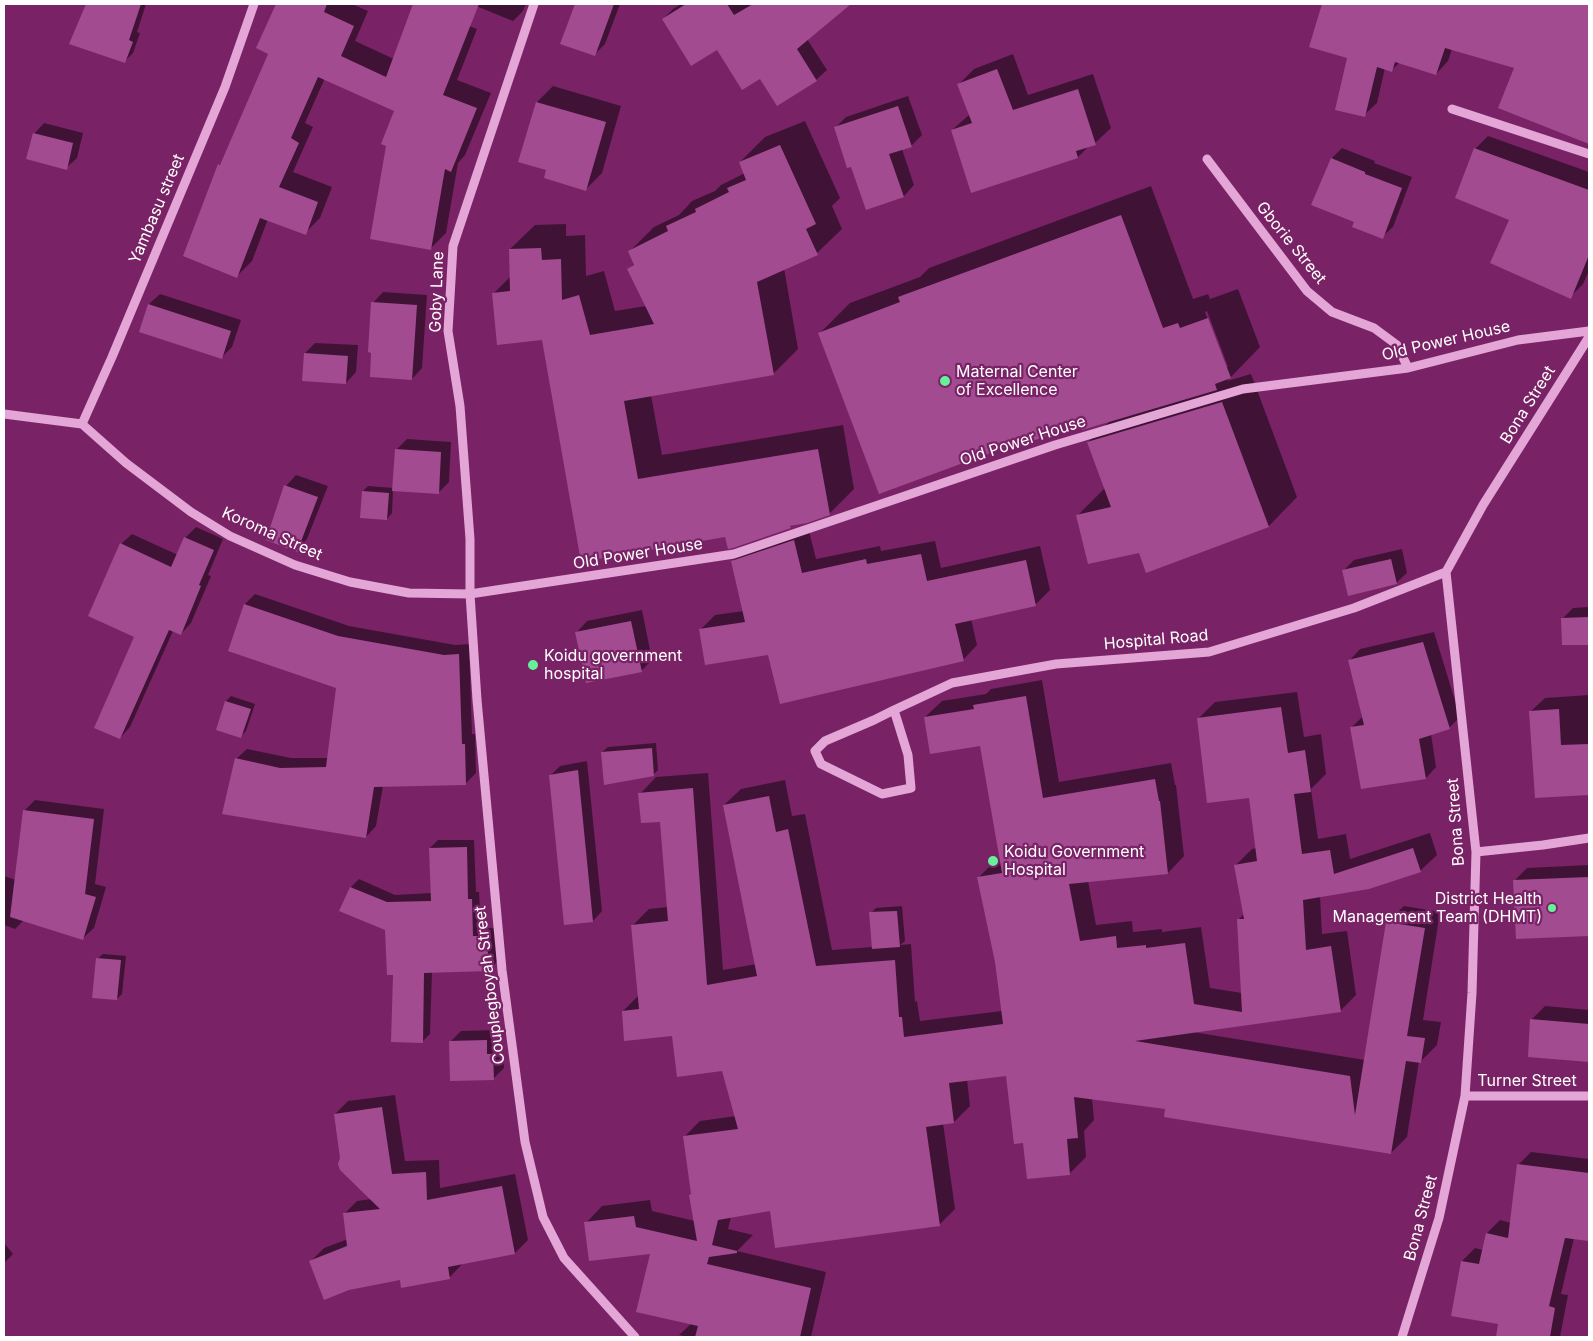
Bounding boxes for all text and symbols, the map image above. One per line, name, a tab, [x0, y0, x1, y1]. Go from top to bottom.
street label: Yambasu street	[125, 151, 189, 267]
street label: Gborie Street	[1252, 198, 1330, 288]
street label: Goby Lane	[426, 251, 448, 333]
street label: Old Power House	[1380, 317, 1512, 365]
place label: Maternal Center of Excellence	[956, 362, 1078, 400]
street label: Bona Street	[1497, 363, 1559, 447]
marker: Maternal Center of Excellence	[938, 374, 952, 388]
street label: Old Power House	[958, 412, 1088, 470]
street label: Koroma Street	[219, 503, 325, 565]
street label: Old Power House	[572, 534, 704, 574]
street label: Hospital Road	[1103, 626, 1209, 654]
place label: Koidu government hospital	[544, 646, 682, 684]
marker: Koidu government hospital	[526, 658, 540, 672]
street label: Bona Street	[1443, 777, 1469, 867]
place label: Koidu Government Hospital	[1004, 842, 1144, 880]
marker: Koidu Government Hospital	[986, 854, 1000, 868]
place label: District Health Management Team (DHMT)	[1332, 889, 1542, 927]
marker: District Health Management Team (DHMT)	[1546, 902, 1558, 914]
street label: Couplegboyah Street	[471, 905, 509, 1065]
street label: Turner Street	[1477, 1071, 1577, 1091]
street label: Bona Street	[1400, 1173, 1442, 1263]

